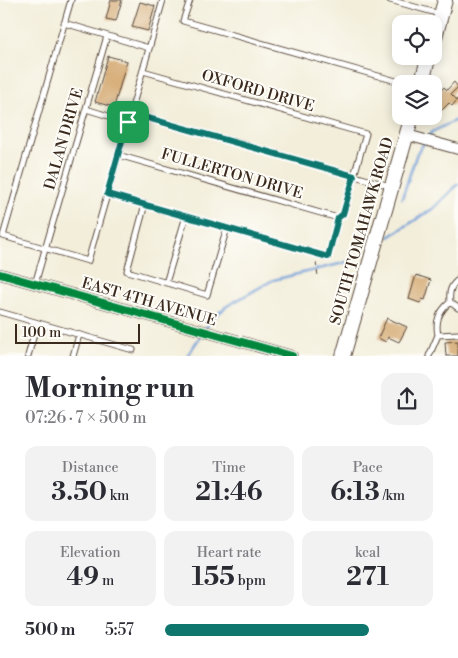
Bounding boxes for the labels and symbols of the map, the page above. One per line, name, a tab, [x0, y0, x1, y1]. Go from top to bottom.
street label: OXFORD DRIVE	[199, 66, 317, 116]
street label: DALAN DRIVE	[40, 86, 88, 192]
pin	[107, 101, 149, 143]
street label: SOUTH TOMAHAWK ROAD	[326, 135, 398, 327]
street label: FULLERTON DRIVE	[159, 145, 305, 203]
street label: EAST 4TH AVENUE	[79, 274, 219, 330]
scale bar	[15, 320, 140, 344]

